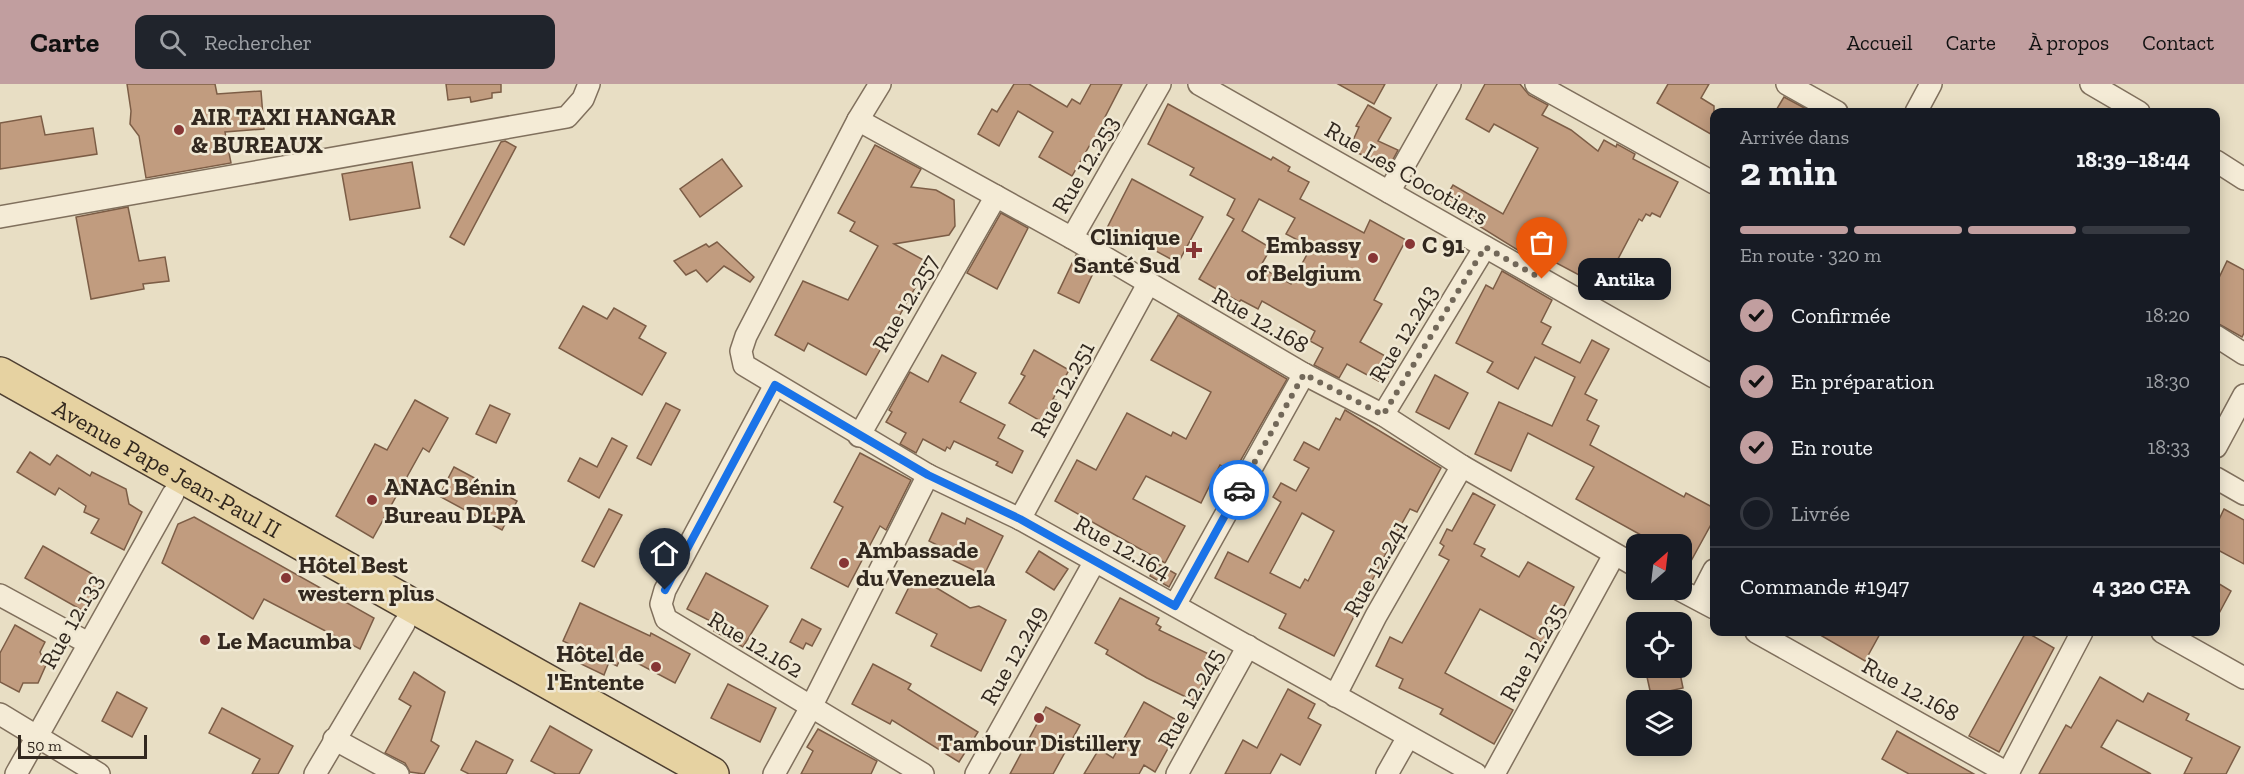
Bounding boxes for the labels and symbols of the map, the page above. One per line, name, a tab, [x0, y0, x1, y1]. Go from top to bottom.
place label: AIR TAXI HANGAR & BUREAUX	[191, 102, 397, 159]
street label: Rue 12.253	[1045, 110, 1125, 218]
street label: Rue Les Cocotiers	[1320, 114, 1494, 232]
marker: AIR TAXI HANGAR & BUREAUX	[172, 123, 186, 137]
pin	[1516, 217, 1567, 279]
place label: Clinique Santé Sud	[1074, 222, 1180, 279]
place label: Embassy of Belgium	[1246, 230, 1361, 287]
place label: C 91	[1422, 230, 1465, 259]
marker: C 91	[1403, 237, 1417, 251]
marker: Clinique Santé Sud	[1185, 241, 1203, 259]
street label: Rue 12.257	[866, 249, 944, 357]
marker: Embassy of Belgium	[1366, 251, 1380, 265]
callout: Antika	[1578, 258, 1671, 300]
street label: Rue 12.243	[1363, 279, 1443, 387]
street label: Rue 12.168	[1208, 281, 1314, 359]
street label: Rue 12.251	[1024, 336, 1100, 442]
street label: Avenue Pape Jean-Paul II	[48, 393, 286, 544]
courier	[1209, 460, 1269, 520]
place label: ANAC Bénin Bureau DLPA	[384, 472, 526, 529]
marker: ANAC Bénin Bureau DLPA	[365, 493, 379, 507]
street label: Rue 12.164	[1069, 508, 1177, 586]
street label: Rue 12.241	[1337, 515, 1413, 621]
pin	[639, 528, 690, 590]
north arrow	[1626, 534, 1692, 600]
place label: Ambassade du Venezuela	[856, 535, 996, 592]
place label: Hôtel Best western plus	[298, 550, 435, 607]
marker: Ambassade du Venezuela	[837, 556, 851, 570]
street label: Rue 12.133	[33, 568, 109, 674]
marker: Hôtel Best western plus	[279, 571, 293, 585]
street label: Rue 12.235	[1493, 598, 1571, 706]
street label: Rue 12.249	[974, 600, 1052, 710]
street label: Rue 12.162	[703, 604, 809, 684]
place label: Le Macumba	[217, 626, 352, 655]
marker: Le Macumba	[198, 633, 212, 647]
place label: Hôtel de l'Entente	[547, 639, 644, 696]
street label: Rue 12.245	[1151, 643, 1229, 753]
street label: Rue 12.168	[1857, 650, 1965, 728]
marker: Hôtel de l'Entente	[649, 660, 663, 674]
marker: Tambour Distillery	[1032, 711, 1046, 725]
place label: Tambour Distillery	[937, 728, 1141, 757]
scale bar	[18, 732, 147, 760]

